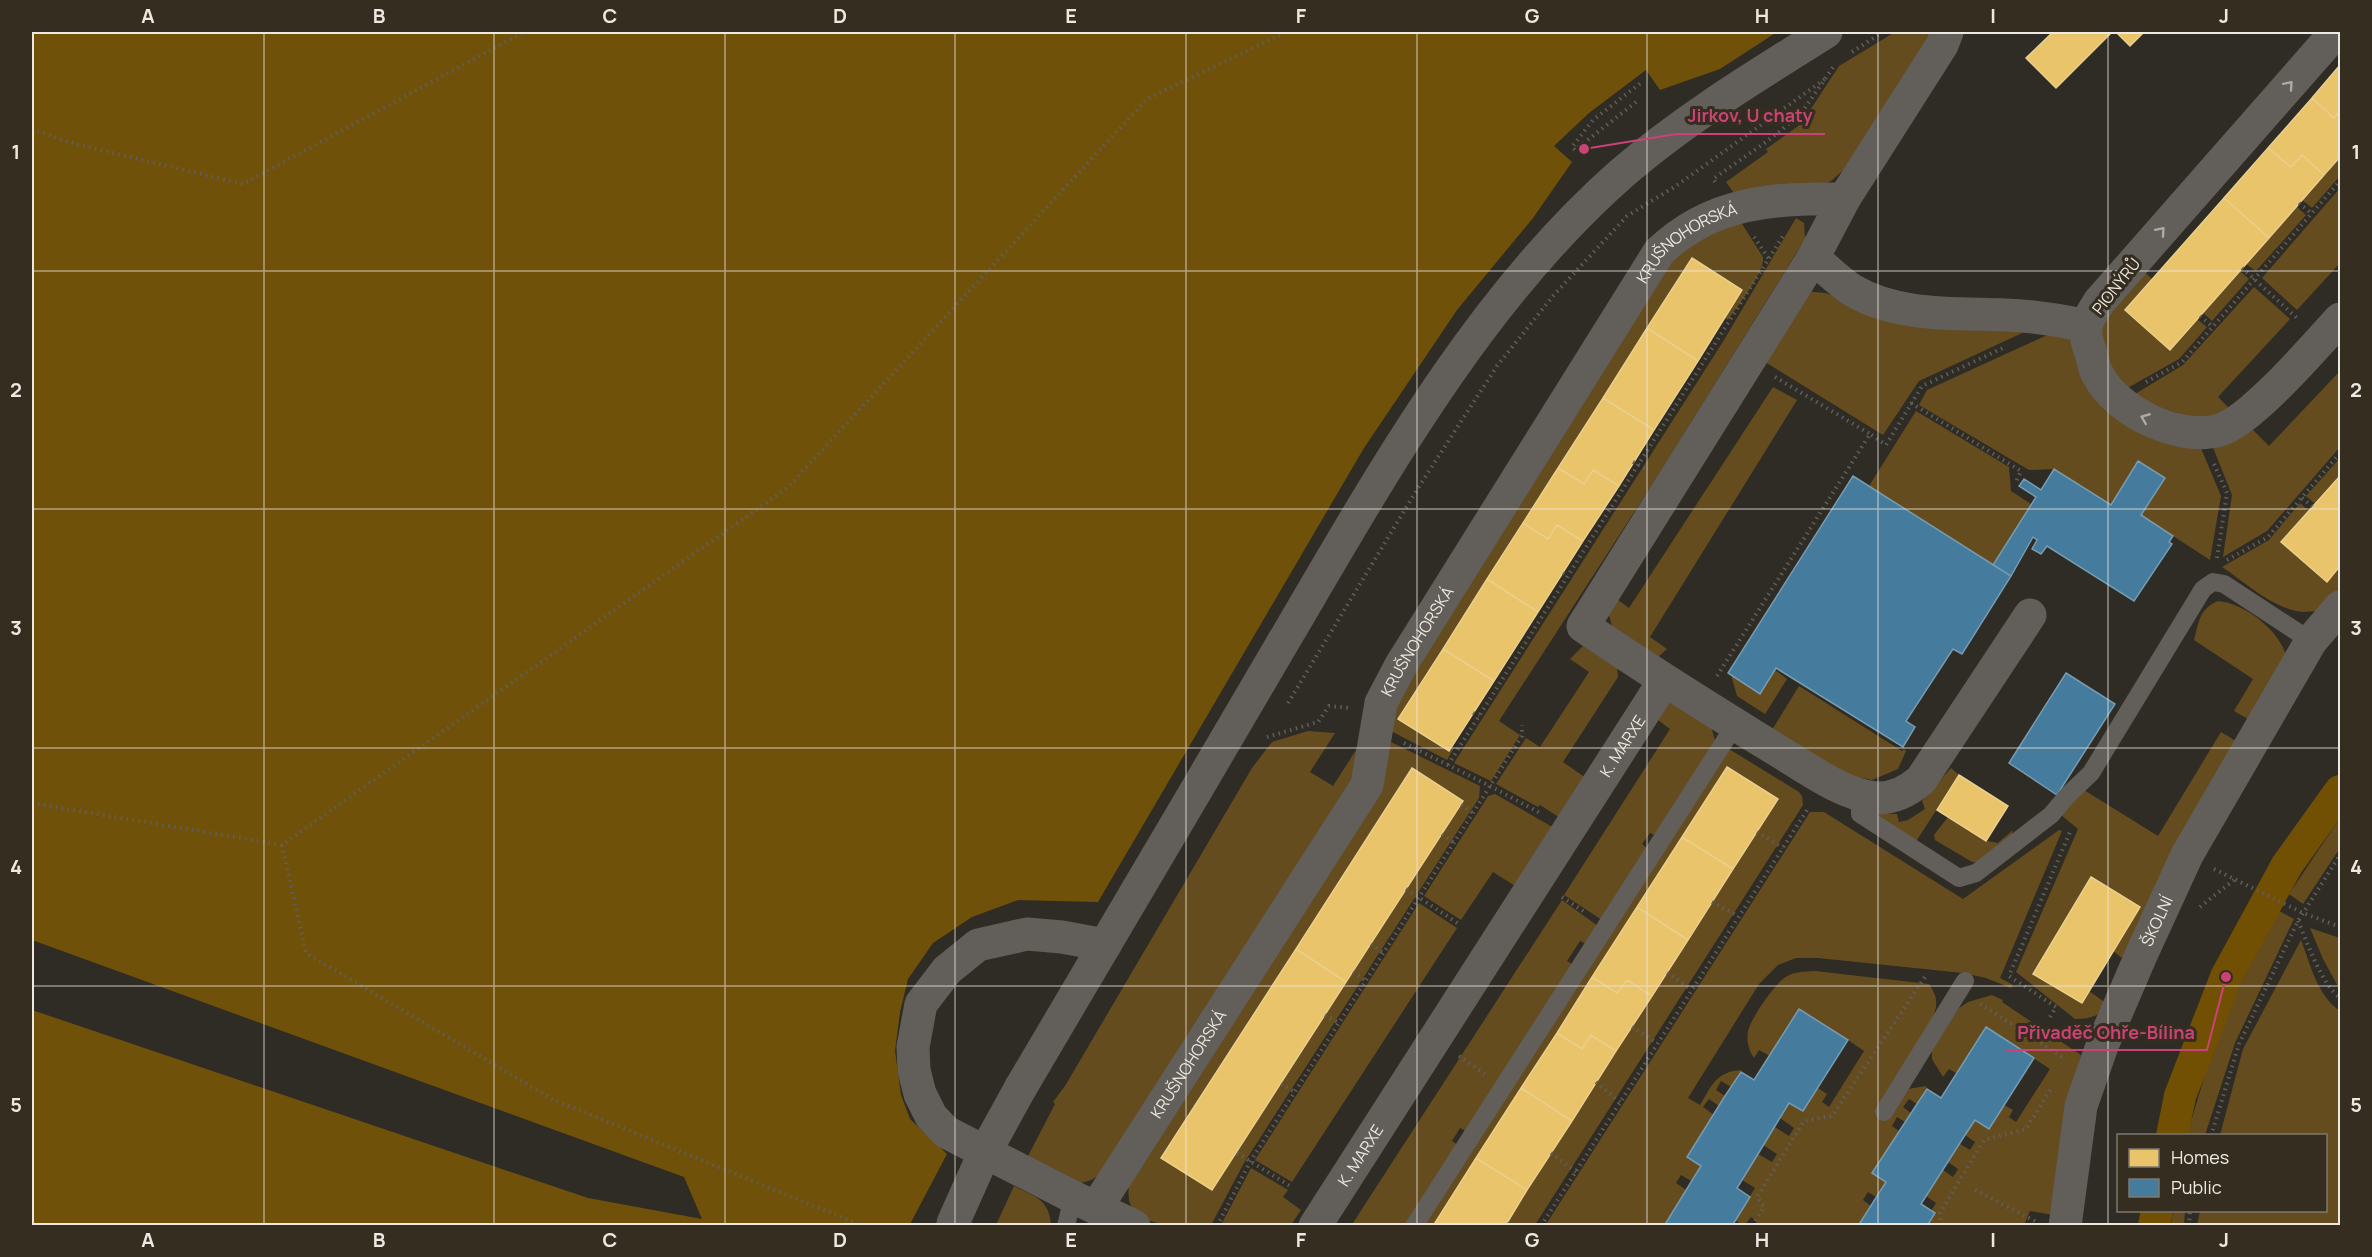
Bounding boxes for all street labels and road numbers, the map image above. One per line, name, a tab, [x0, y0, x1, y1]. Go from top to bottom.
street label: KRUŠNOHORSKÁ	[1631, 198, 1740, 287]
street label: PIONÝRŮ	[2087, 253, 2145, 319]
street label: KRUŠNOHORSKÁ	[1375, 582, 1459, 700]
street label: K. MARXE	[1594, 711, 1650, 781]
street label: ŠKOLNÍ	[2136, 892, 2178, 950]
street label: KRUŠNOHORSKÁ	[1145, 1005, 1231, 1123]
street label: K. MARXE	[1332, 1120, 1388, 1190]

